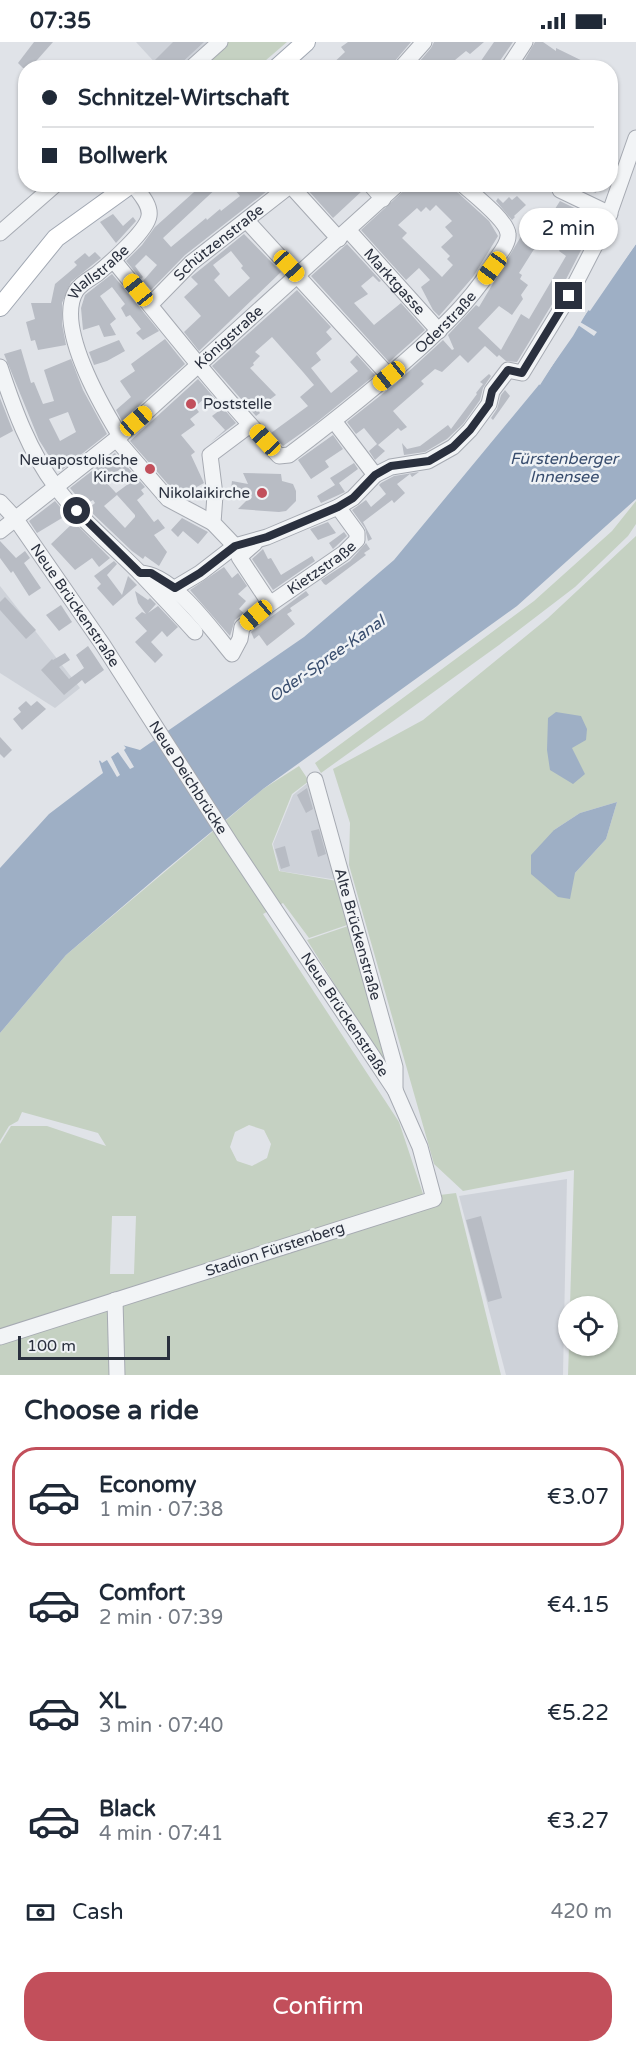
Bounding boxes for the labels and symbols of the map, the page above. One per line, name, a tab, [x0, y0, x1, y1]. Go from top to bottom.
street label: Schützenstraße	[170, 201, 267, 284]
callout: 2 min	[520, 209, 618, 251]
street label: Wallstraße	[64, 241, 133, 303]
street label: Marktgasse	[360, 245, 429, 319]
car	[270, 247, 308, 285]
car	[474, 248, 510, 288]
car	[120, 270, 156, 310]
route end	[555, 282, 582, 309]
street label: Oderstraße	[411, 287, 480, 357]
street label: Königstraße	[191, 302, 267, 373]
car	[369, 358, 409, 394]
place label: Poststelle	[203, 395, 272, 413]
marker: Poststelle	[184, 397, 198, 411]
car	[117, 402, 155, 440]
car	[246, 421, 284, 459]
water label: Fürstenberger Innensee	[510, 449, 620, 487]
place label: Neuapostolische Kirche	[19, 451, 138, 486]
marker: Neuapostolische Kirche	[143, 462, 157, 476]
place label: Nikolaikirche	[158, 484, 250, 502]
marker: Nikolaikirche	[255, 486, 269, 500]
route start	[63, 497, 90, 524]
street label: Kietzstraße	[284, 537, 360, 598]
street label: Neue Brückenstraße	[27, 540, 124, 670]
car	[236, 597, 276, 633]
water label: Oder-Spree-Kanal	[265, 610, 390, 706]
street label: Neue Deichbrücke	[145, 717, 231, 838]
street label: Alte Brückenstraße	[331, 866, 385, 1002]
street label: Neue Brückenstraße	[297, 949, 393, 1080]
street label: Stadion Fürstenberg	[203, 1218, 347, 1280]
scale bar	[18, 1333, 170, 1360]

